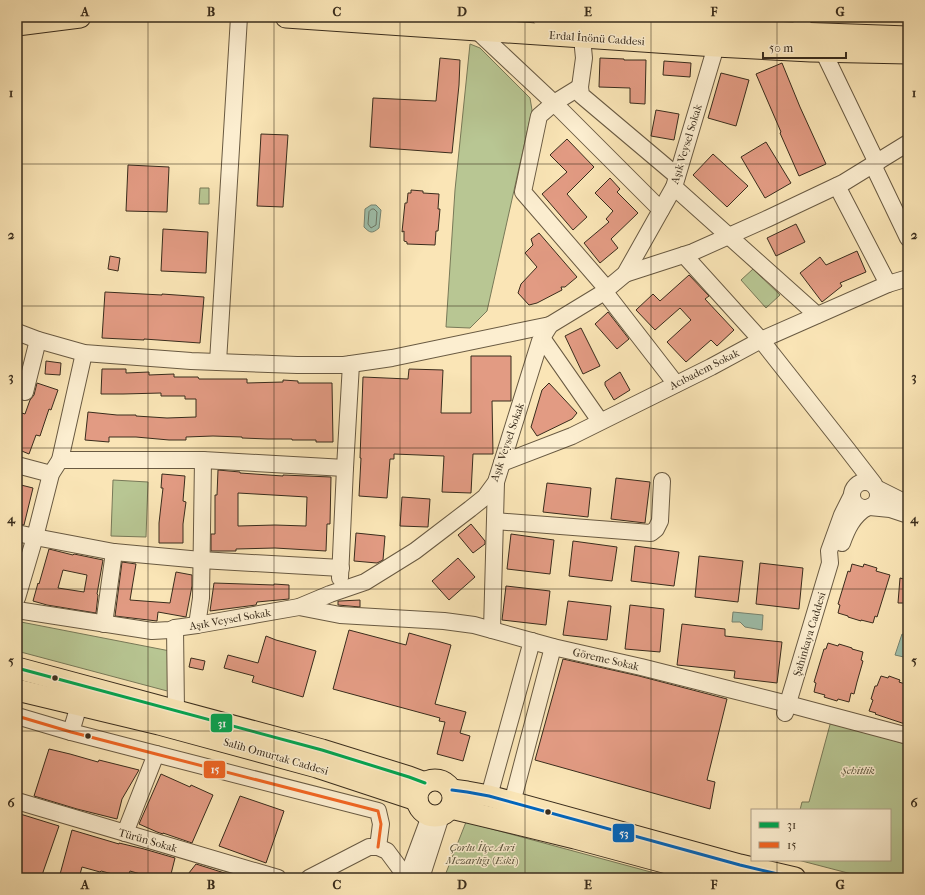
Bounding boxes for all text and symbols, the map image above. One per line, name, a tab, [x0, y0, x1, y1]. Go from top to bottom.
text: A	[80, 4, 90, 19]
text: B	[207, 4, 216, 19]
text: C	[333, 4, 342, 19]
text: D	[457, 4, 467, 19]
text: E	[584, 4, 592, 19]
text: F	[710, 4, 718, 19]
text: G	[835, 4, 845, 19]
street label: Erdal İnönü Caddesi	[549, 29, 646, 48]
scale bar	[763, 34, 846, 60]
text: 50 m	[769, 41, 793, 55]
text: 1	[9, 85, 14, 100]
text: 1	[912, 85, 917, 100]
street label: Aşık Veysel Sokak	[668, 102, 705, 186]
text: 2	[8, 227, 15, 242]
text: 2	[911, 227, 918, 242]
street label: Acıbadem Sokak	[666, 346, 742, 393]
text: 3	[8, 369, 14, 385]
text: 3	[911, 369, 917, 385]
street label: Aşık Veysel Sokak	[488, 401, 527, 484]
text: 4	[6, 511, 16, 527]
text: 4	[909, 511, 919, 527]
street label: Şahinkaya Caddesi	[790, 590, 829, 678]
street label: Aşık Veysel Sokak	[187, 606, 272, 633]
street label: Göreme Sokak	[571, 646, 641, 674]
text: 5	[8, 653, 14, 668]
text: 5	[911, 653, 917, 668]
unlabelled marker	[50, 673, 60, 683]
line badge: 31	[210, 713, 233, 733]
text: 31	[218, 717, 226, 730]
unlabelled marker	[83, 731, 93, 741]
street label: Salih Omurtak Caddesi	[222, 735, 331, 778]
line badge: 15	[203, 760, 226, 779]
text: 15	[211, 763, 220, 776]
park label: Şehitlik	[840, 764, 875, 777]
text: 6	[7, 795, 15, 810]
text: 6	[910, 795, 918, 810]
unlabelled marker	[543, 807, 553, 817]
legend	[751, 809, 891, 861]
text: 31	[787, 818, 796, 832]
line badge: 53	[612, 823, 635, 843]
street label: Türün Sokak	[117, 826, 179, 855]
text: 53	[619, 827, 629, 840]
text: 15	[787, 838, 796, 852]
park label: Çorlu İlçe Asri Mezarlığı (Eski)	[445, 841, 518, 867]
text: A	[80, 877, 90, 892]
text: B	[207, 877, 216, 892]
text: C	[333, 877, 342, 892]
text: D	[457, 877, 467, 892]
text: E	[584, 877, 592, 892]
text: F	[710, 877, 718, 892]
text: G	[835, 877, 845, 892]

